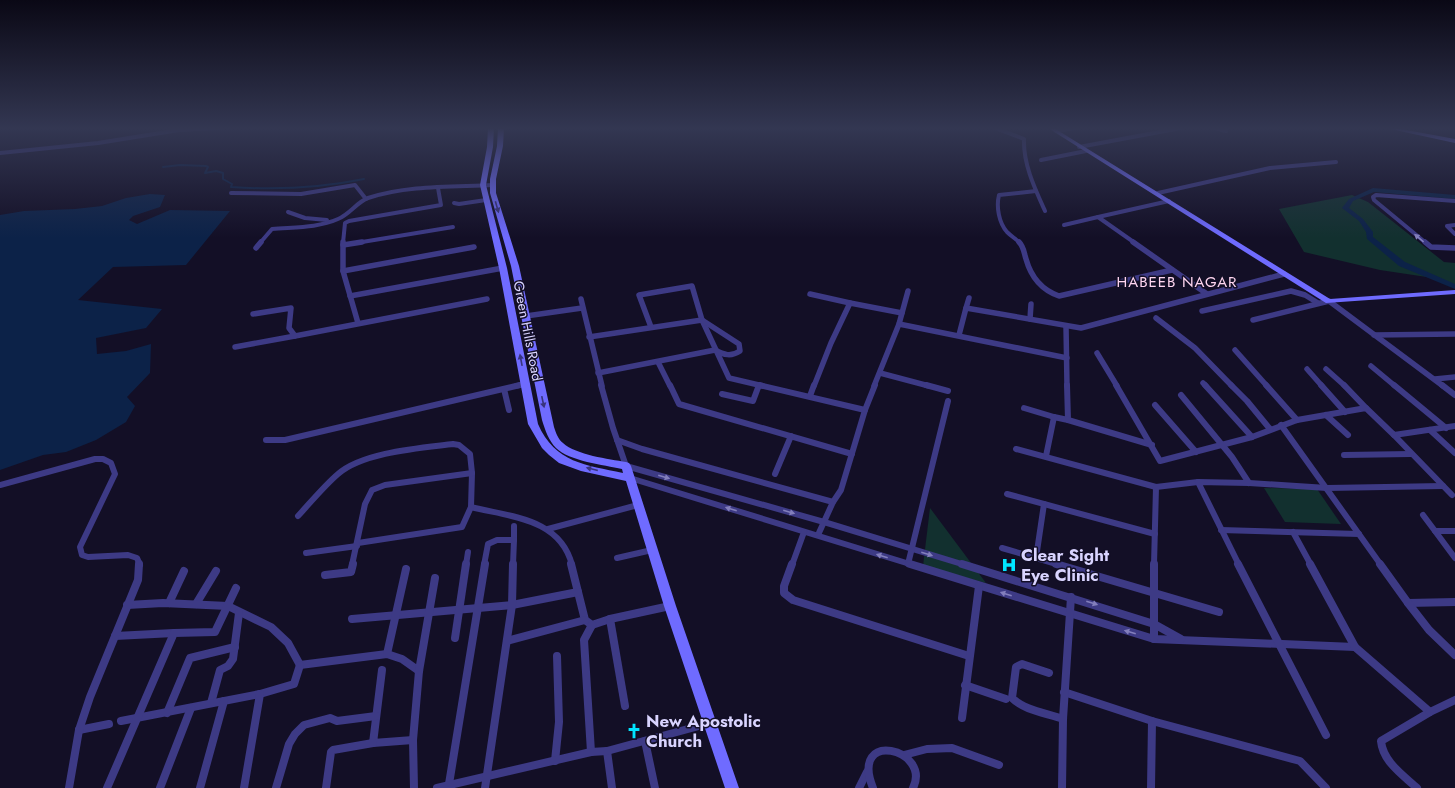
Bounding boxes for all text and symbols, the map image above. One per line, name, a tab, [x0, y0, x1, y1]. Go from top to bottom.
one-way arrow	[494, 202, 500, 214]
one-way arrow	[1414, 233, 1425, 242]
district label: HABEEB NAGAR	[1117, 271, 1237, 293]
street label: Green Hills Road	[508, 279, 548, 383]
one-way arrow	[517, 354, 523, 366]
one-way arrow	[540, 396, 546, 408]
one-way arrow	[586, 466, 598, 472]
one-way arrow	[658, 474, 670, 480]
one-way arrow	[724, 506, 736, 512]
one-way arrow	[783, 509, 795, 515]
place label: Clear Sight Eye Clinic	[1021, 543, 1110, 587]
one-way arrow	[921, 551, 933, 557]
one-way arrow	[875, 553, 887, 559]
hospital icon: Clear Sight Eye Clinic	[1000, 556, 1018, 574]
one-way arrow	[1000, 591, 1012, 597]
one-way arrow	[1086, 600, 1098, 606]
one-way arrow	[1124, 629, 1136, 635]
place label: New Apostolic Church	[646, 709, 761, 753]
church icon: New Apostolic Church	[625, 722, 643, 740]

